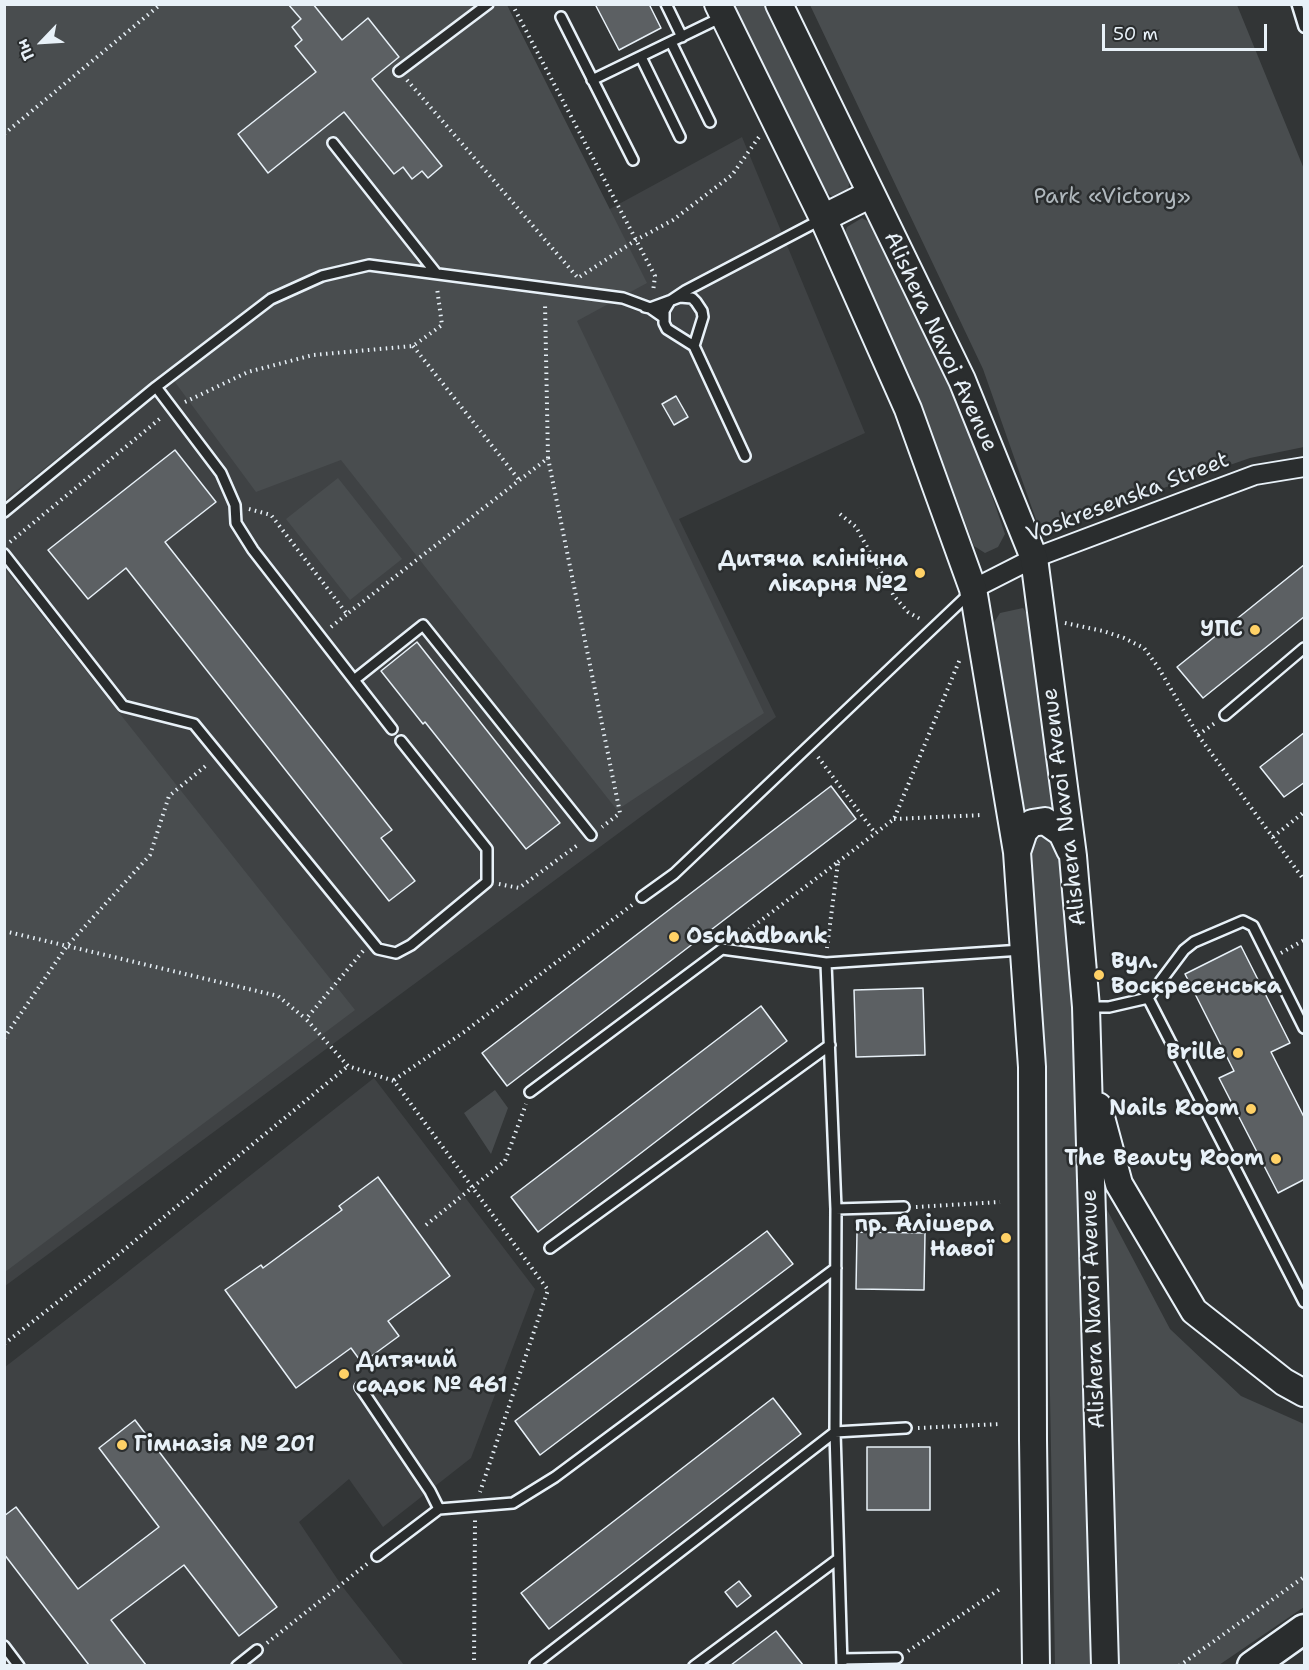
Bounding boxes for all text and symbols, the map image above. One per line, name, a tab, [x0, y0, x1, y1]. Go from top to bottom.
north arrow	[12, 12, 72, 72]
scale bar	[1105, 12, 1270, 50]
text: 50 m	[1113, 22, 1158, 46]
text: Пн	[11, 36, 39, 64]
park label: Park «Victory»	[1033, 184, 1191, 210]
street label: Alishera Navoi Avenue	[877, 228, 1003, 456]
street label: Voskresenska Street	[1023, 447, 1233, 549]
place label: Дитяча клінічна лікарня №2	[718, 547, 908, 598]
marker: Дитяча клінічна лікарня №2	[913, 566, 927, 580]
place label: УПС	[1200, 617, 1243, 643]
marker: УПС	[1248, 623, 1262, 637]
street label: Alishera Navoi Avenue	[1037, 686, 1093, 928]
place label: Oschadbank	[686, 924, 828, 950]
marker: Oschadbank	[667, 930, 681, 944]
place label: Вул. Воскресенська	[1111, 949, 1282, 1000]
marker: Вул. Воскресенська	[1092, 968, 1106, 982]
place label: Brille	[1166, 1040, 1226, 1066]
marker: Brille	[1231, 1046, 1245, 1060]
place label: Nails Room	[1109, 1096, 1239, 1122]
marker: Nails Room	[1244, 1102, 1258, 1116]
place label: The Beauty Room	[1064, 1146, 1264, 1172]
marker: The Beauty Room	[1269, 1152, 1283, 1166]
street label: Alishera Navoi Avenue	[1077, 1189, 1111, 1429]
place label: пр. Алішера Навої	[854, 1212, 994, 1264]
marker: пр. Алішера Навої	[999, 1231, 1013, 1245]
place label: Дитячий садок № 461	[356, 1348, 508, 1400]
marker: Дитячий садок № 461	[337, 1367, 351, 1381]
place label: Гімназія № 201	[134, 1432, 315, 1458]
marker: Гімназія № 201	[115, 1438, 129, 1452]

